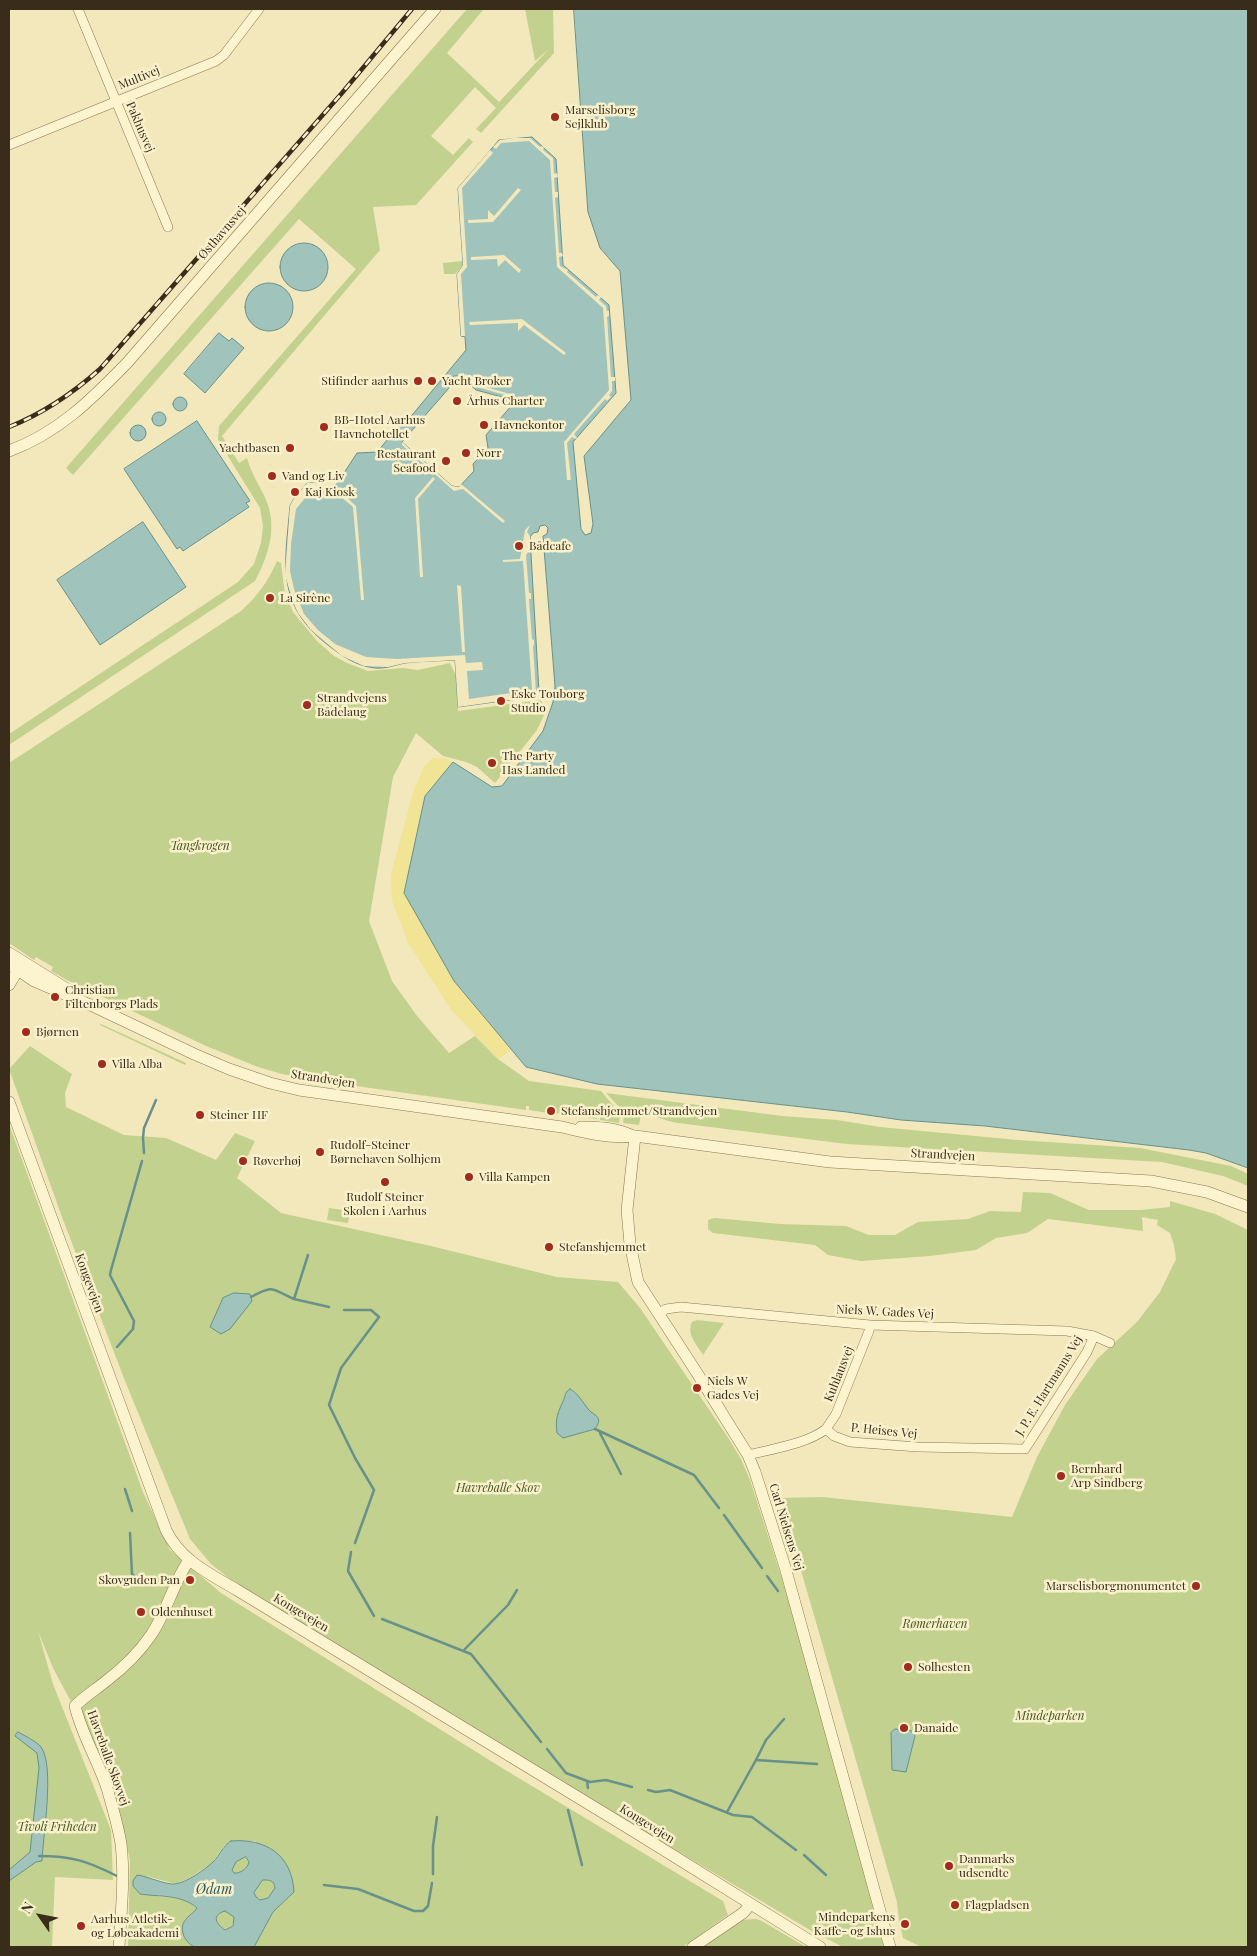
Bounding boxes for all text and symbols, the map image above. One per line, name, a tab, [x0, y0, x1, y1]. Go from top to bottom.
street label: Multivej	[116, 63, 162, 93]
street label: Pakhusvej	[123, 100, 157, 154]
place label: Marselisborg Sejlklub	[565, 103, 635, 131]
marker: Marselisborg Sejlklub	[549, 111, 561, 123]
street label: Østhavnsvej	[195, 204, 249, 262]
place label: Stifinder aarhus	[321, 374, 408, 388]
place label: Yacht Broker	[442, 374, 511, 388]
marker: Stifinder aarhus	[412, 375, 424, 387]
marker: Yacht Broker	[426, 375, 438, 387]
place label: Århus Charter	[467, 394, 544, 408]
marker: Århus Charter	[451, 395, 463, 407]
place label: BB-Hotel Aarhus Havnehotellet	[334, 413, 425, 441]
place label: Havnekontor	[494, 418, 564, 432]
marker: Havnekontor	[478, 419, 490, 431]
marker: BB-Hotel Aarhus Havnehotellet	[318, 421, 330, 433]
place label: Yachtbasen	[219, 441, 280, 455]
marker: Yachtbasen	[284, 442, 296, 454]
place label: Norr	[476, 446, 502, 460]
place label: Restaurant Seafood	[377, 447, 436, 475]
marker: Norr	[460, 447, 472, 459]
marker: Restaurant Seafood	[440, 455, 452, 467]
place label: Vand og Liv	[282, 469, 344, 483]
marker: Vand og Liv	[266, 470, 278, 482]
place label: Kaj Kiosk	[305, 485, 355, 499]
marker: Kaj Kiosk	[289, 486, 301, 498]
place label: Bådcafe	[529, 539, 571, 553]
marker: Bådcafe	[513, 540, 525, 552]
place label: La Sirène	[280, 591, 330, 605]
marker: La Sirène	[264, 592, 276, 604]
place label: Eske Touborg Studio	[511, 687, 584, 715]
place label: Strandvejens Bådelaug	[317, 691, 387, 719]
marker: Eske Touborg Studio	[495, 695, 507, 707]
marker: Strandvejens Bådelaug	[301, 699, 313, 711]
place label: The Party Has Landed	[502, 749, 566, 777]
marker: The Party Has Landed	[486, 757, 498, 769]
park label: Tangkrogen	[170, 839, 230, 853]
place label: Christian Filtenborgs Plads	[65, 983, 158, 1011]
marker: Christian Filtenborgs Plads	[49, 991, 61, 1003]
place label: Bjørnen	[36, 1025, 79, 1039]
marker: Bjørnen	[20, 1026, 32, 1038]
place label: Villa Alba	[112, 1057, 162, 1071]
marker: Villa Alba	[96, 1058, 108, 1070]
street label: Strandvejen	[290, 1067, 356, 1091]
place label: Stefanshjemmet/Strandvejen	[561, 1104, 717, 1118]
marker: Stefanshjemmet/Strandvejen	[545, 1105, 557, 1117]
place label: Steiner HF	[210, 1108, 268, 1122]
marker: Steiner HF	[194, 1109, 206, 1121]
place label: Rudolf-Steiner Børnehaven Solhjem	[330, 1138, 441, 1166]
marker: Rudolf-Steiner Børnehaven Solhjem	[314, 1146, 326, 1158]
street label: Strandvejen	[910, 1146, 976, 1164]
place label: Røverhøj	[253, 1154, 301, 1168]
marker: Røverhøj	[237, 1155, 249, 1167]
place label: Villa Kampen	[479, 1170, 550, 1184]
marker: Villa Kampen	[463, 1171, 475, 1183]
marker: Rudolf Steiner Skolen i Aarhus	[379, 1176, 391, 1188]
place label: Rudolf Steiner Skolen i Aarhus	[343, 1190, 427, 1218]
place label: Stefanshjemmet	[559, 1240, 646, 1254]
marker: Stefanshjemmet	[543, 1241, 555, 1253]
street label: Kongevejen	[72, 1251, 106, 1315]
street label: Niels W. Gades Vej	[836, 1302, 934, 1322]
street label: J. P. E. Hartmanns Vej	[1012, 1333, 1086, 1439]
street label: Kuhlausvej	[821, 1344, 857, 1404]
place label: Niels W Gades Vej	[707, 1374, 759, 1402]
marker: Niels W Gades Vej	[691, 1382, 703, 1394]
street label: P. Heises Vej	[850, 1420, 918, 1442]
place label: Bernhard Arp Sindberg	[1071, 1462, 1142, 1490]
marker: Bernhard Arp Sindberg	[1055, 1470, 1067, 1482]
park label: Havreballe Skov	[456, 1481, 540, 1495]
street label: Carl Nielsens Vej	[766, 1482, 806, 1572]
place label: Skovguden Pan	[98, 1573, 180, 1587]
marker: Skovguden Pan	[184, 1574, 196, 1586]
place label: Marselisborgmonumentet	[1046, 1579, 1186, 1593]
marker: Marselisborgmonumentet	[1190, 1580, 1202, 1592]
street label: Kongevejen	[271, 1591, 331, 1635]
place label: Oldenhuset	[151, 1605, 213, 1619]
marker: Oldenhuset	[135, 1606, 147, 1618]
park label: Rømerhaven	[902, 1617, 968, 1631]
place label: Solhesten	[918, 1660, 970, 1674]
marker: Solhesten	[902, 1661, 914, 1673]
street label: Havreballe Skovvej	[84, 1708, 132, 1808]
park label: Mindeparken	[1016, 1709, 1084, 1723]
place label: Danaide	[914, 1721, 958, 1735]
marker: Danaide	[898, 1722, 910, 1734]
street label: Kongevejen	[617, 1801, 677, 1847]
park label: Tivoli Friheden	[17, 1820, 97, 1834]
place label: Danmarks udsendte	[959, 1852, 1014, 1880]
marker: Danmarks udsendte	[943, 1860, 955, 1872]
water label: Ødam	[196, 1882, 232, 1898]
north arrow	[15, 1891, 65, 1941]
text: N	[16, 1898, 38, 1917]
place label: Flagpladsen	[965, 1898, 1029, 1912]
marker: Flagpladsen	[949, 1899, 961, 1911]
place label: Mindeparkens Kaffe- og Ishus	[814, 1910, 895, 1938]
place label: Aarhus Atletik- og Løbeakademi	[91, 1912, 179, 1940]
marker: Mindeparkens Kaffe- og Ishus	[899, 1918, 911, 1930]
marker: Aarhus Atletik- og Løbeakademi	[75, 1920, 87, 1932]

